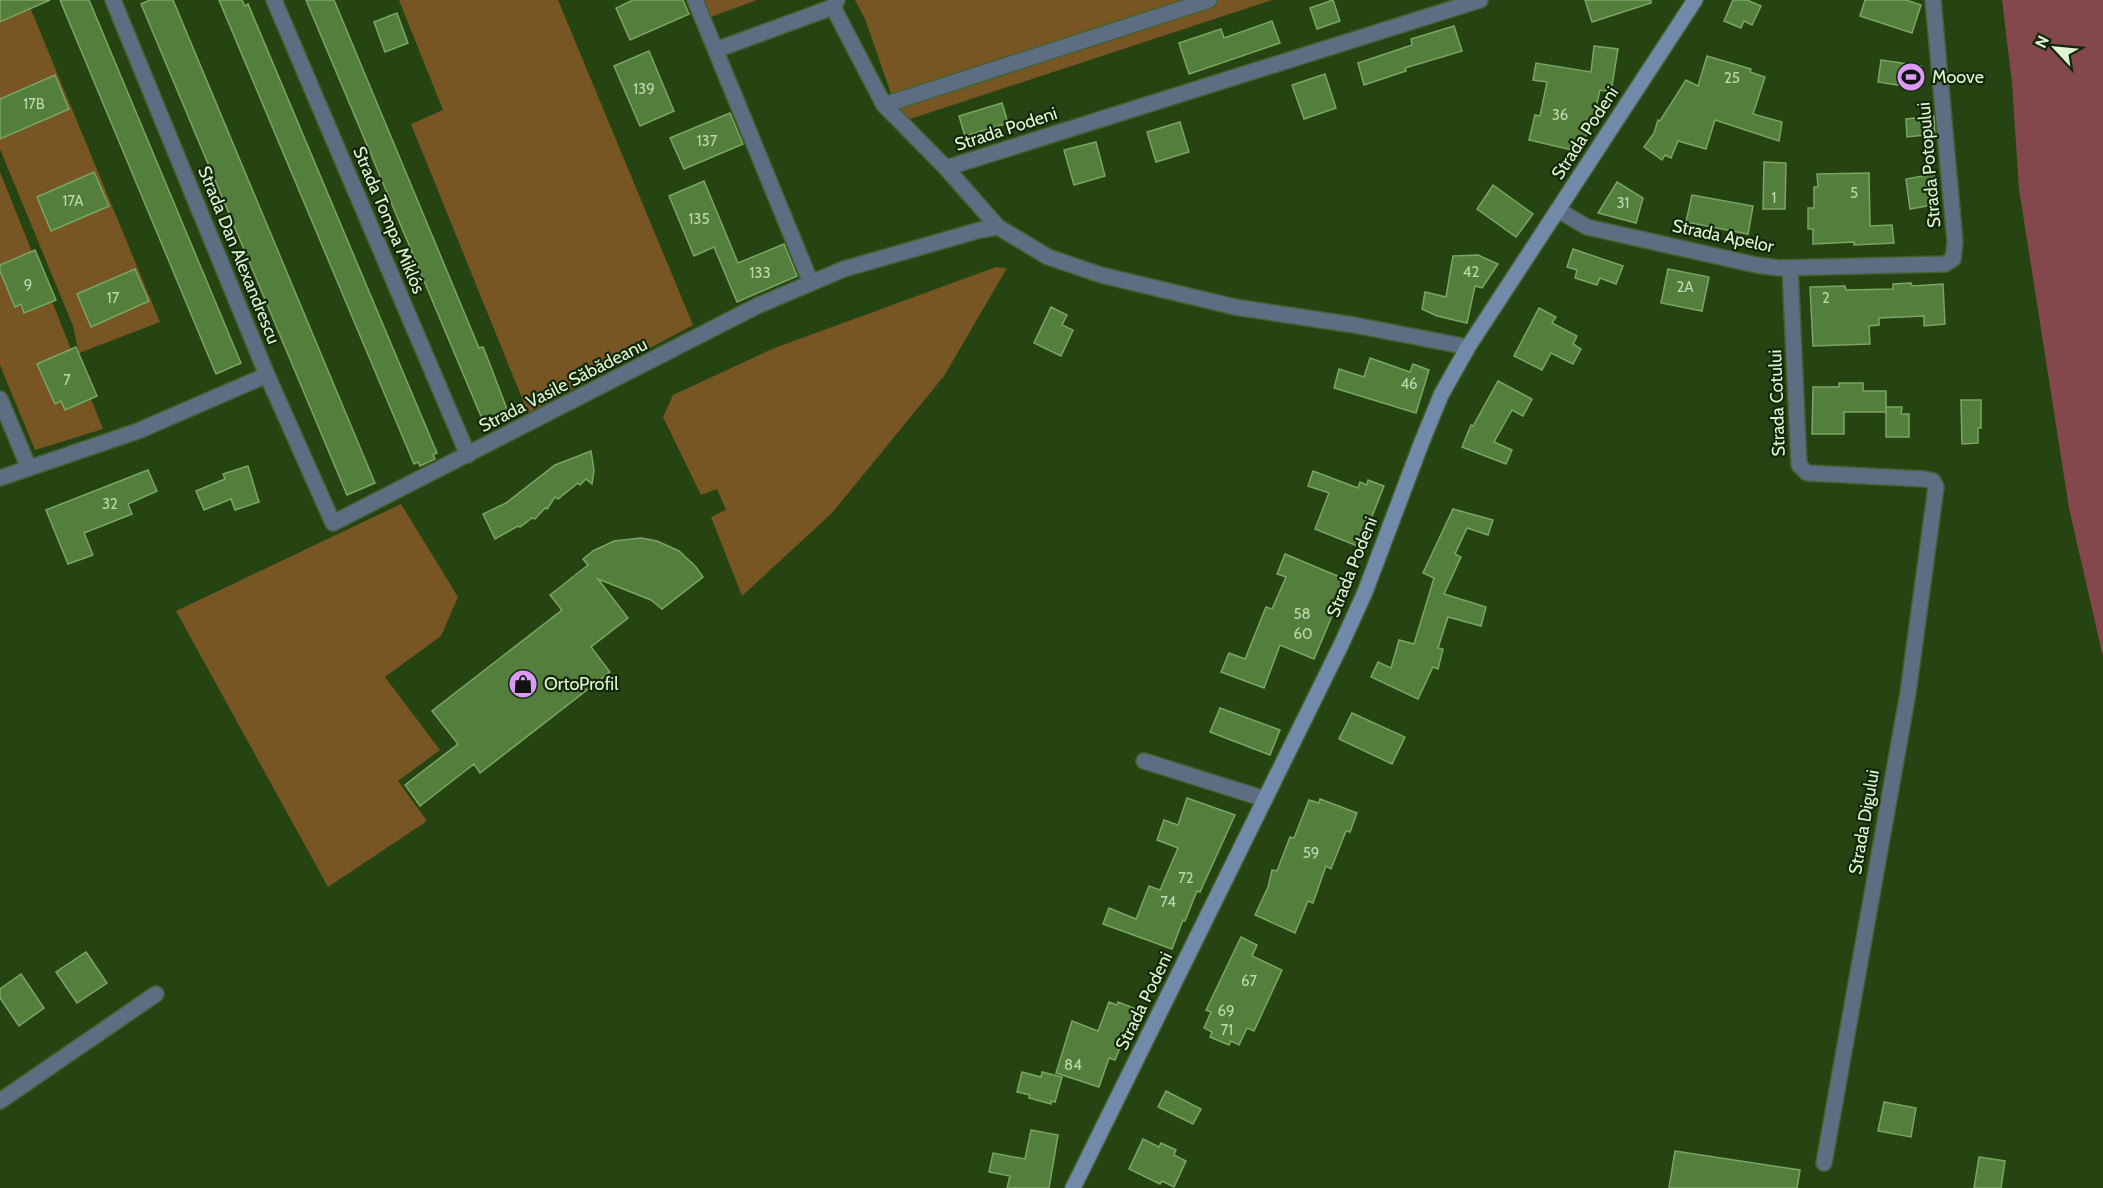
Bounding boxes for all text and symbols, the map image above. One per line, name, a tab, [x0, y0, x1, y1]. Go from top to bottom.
north arrow	[2025, 18, 2085, 78]
text: N	[2031, 32, 2053, 51]
sports icon: Moove	[1895, 61, 1927, 93]
place label: Moove	[1932, 66, 1984, 88]
house number: 25	[1724, 69, 1740, 87]
house number: 139	[633, 80, 655, 98]
street label: Strada Podeni	[1547, 82, 1623, 184]
house number: 17B	[23, 95, 45, 113]
street label: Strada Potopului	[1913, 101, 1945, 229]
street label: Strada Podeni	[952, 102, 1060, 156]
house number: 36	[1552, 106, 1568, 124]
house number: 137	[697, 132, 718, 150]
street label: Strada Tompa Miklós	[348, 143, 430, 297]
street label: Strada Dan Alexandrescu	[193, 163, 285, 347]
house number: 5	[1850, 184, 1858, 202]
house number: 1	[1772, 189, 1776, 207]
house number: 17A	[63, 192, 84, 210]
house number: 31	[1616, 194, 1630, 212]
house number: 135	[688, 210, 710, 228]
street label: Strada Apelor	[1670, 215, 1776, 258]
house number: 42	[1463, 263, 1479, 281]
house number: 133	[749, 264, 771, 282]
house number: 9	[24, 276, 32, 294]
house number: 2A	[1676, 278, 1694, 296]
house number: 17	[107, 289, 120, 307]
house number: 2	[1822, 289, 1830, 307]
street label: Strada Vasile Săbădeanu	[475, 333, 651, 437]
street label: Strada Cotului	[1764, 349, 1790, 457]
house number: 7	[63, 371, 71, 389]
house number: 46	[1400, 375, 1418, 393]
house number: 32	[102, 495, 118, 513]
street label: Strada Podeni	[1322, 514, 1382, 620]
house number: 58	[1293, 605, 1311, 623]
house number: 60	[1294, 625, 1313, 643]
shop icon: OrtoProfil	[507, 668, 539, 700]
place label: OrtoProfil	[544, 673, 619, 695]
street label: Strada Digului	[1844, 768, 1884, 876]
house number: 59	[1303, 844, 1319, 862]
house number: 72	[1178, 869, 1194, 887]
house number: 74	[1160, 893, 1176, 911]
street label: Strada Podeni	[1111, 948, 1177, 1054]
house number: 67	[1241, 972, 1257, 990]
house number: 69	[1217, 1002, 1235, 1020]
house number: 71	[1221, 1021, 1233, 1039]
house number: 84	[1064, 1056, 1082, 1074]

